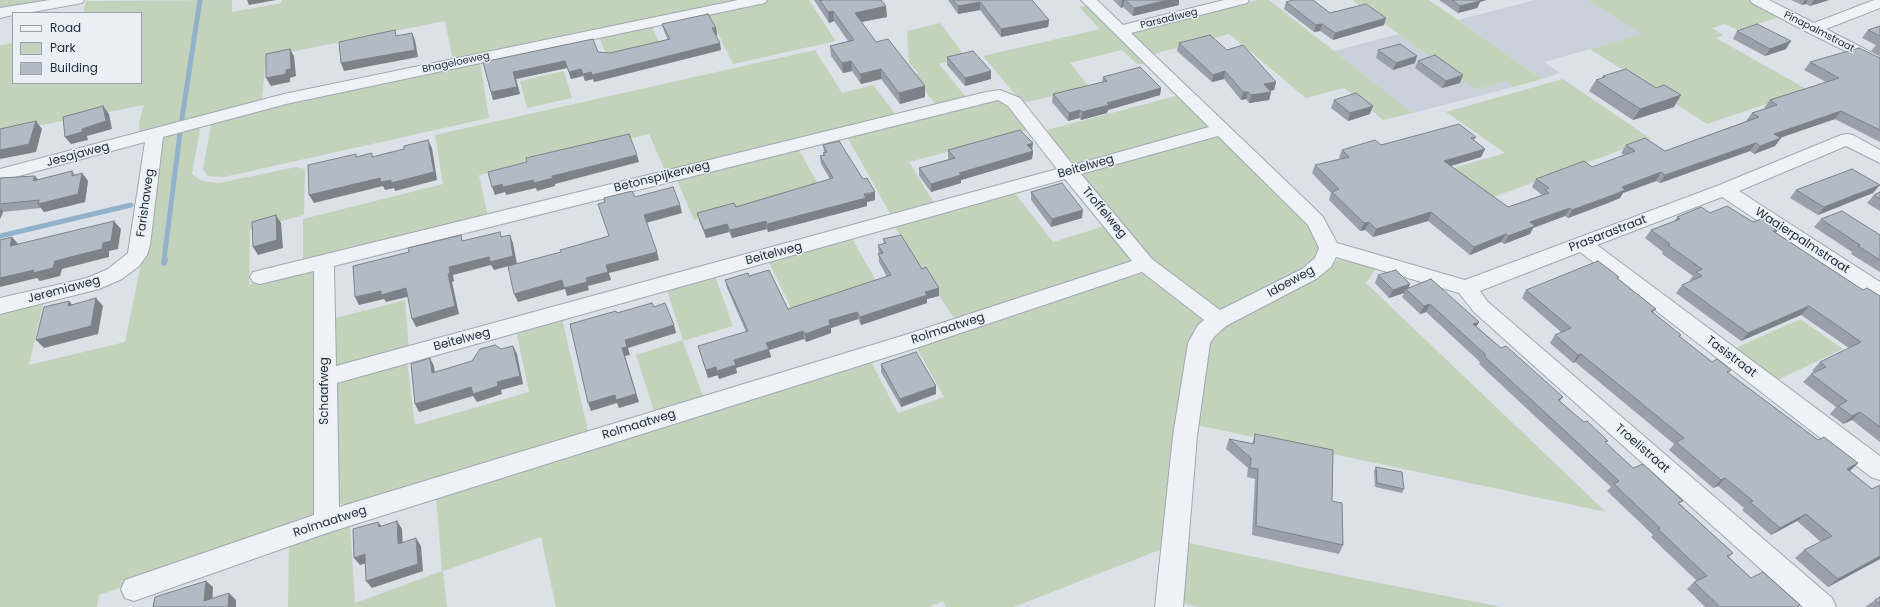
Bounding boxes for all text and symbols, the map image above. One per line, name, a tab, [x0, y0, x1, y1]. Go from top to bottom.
street label: Parsadiweg	[1139, 6, 1199, 32]
street label: Pinapalmstraat	[1782, 9, 1856, 55]
legend	[12, 12, 142, 84]
text: Road	[50, 19, 81, 36]
text: Park	[50, 39, 76, 56]
street label: Bhageloeweg	[421, 50, 491, 76]
text: Building	[50, 59, 98, 76]
street label: Jesajaweg	[45, 140, 111, 170]
street label: Beitelweg	[1056, 152, 1116, 182]
street label: Betonspijkerweg	[613, 158, 711, 196]
street label: Farishaweg	[134, 168, 158, 238]
street label: Troffelweg	[1078, 184, 1130, 242]
street label: Waaierpalmstraat	[1752, 205, 1852, 277]
street label: Prasarastraat	[1567, 213, 1649, 255]
street label: Beitelweg	[744, 240, 804, 268]
street label: Idoeweg	[1265, 263, 1317, 301]
street label: Jeremiaweg	[26, 273, 102, 307]
street label: Rolmaatweg	[910, 310, 986, 348]
street label: Beitelweg	[432, 326, 492, 354]
street label: Tasistraat	[1703, 333, 1759, 381]
street label: Schaafweg	[318, 357, 332, 425]
street label: Rolmaatweg	[600, 407, 678, 443]
street label: Troelistraat	[1612, 421, 1672, 477]
street label: Rolmaatweg	[292, 503, 368, 541]

